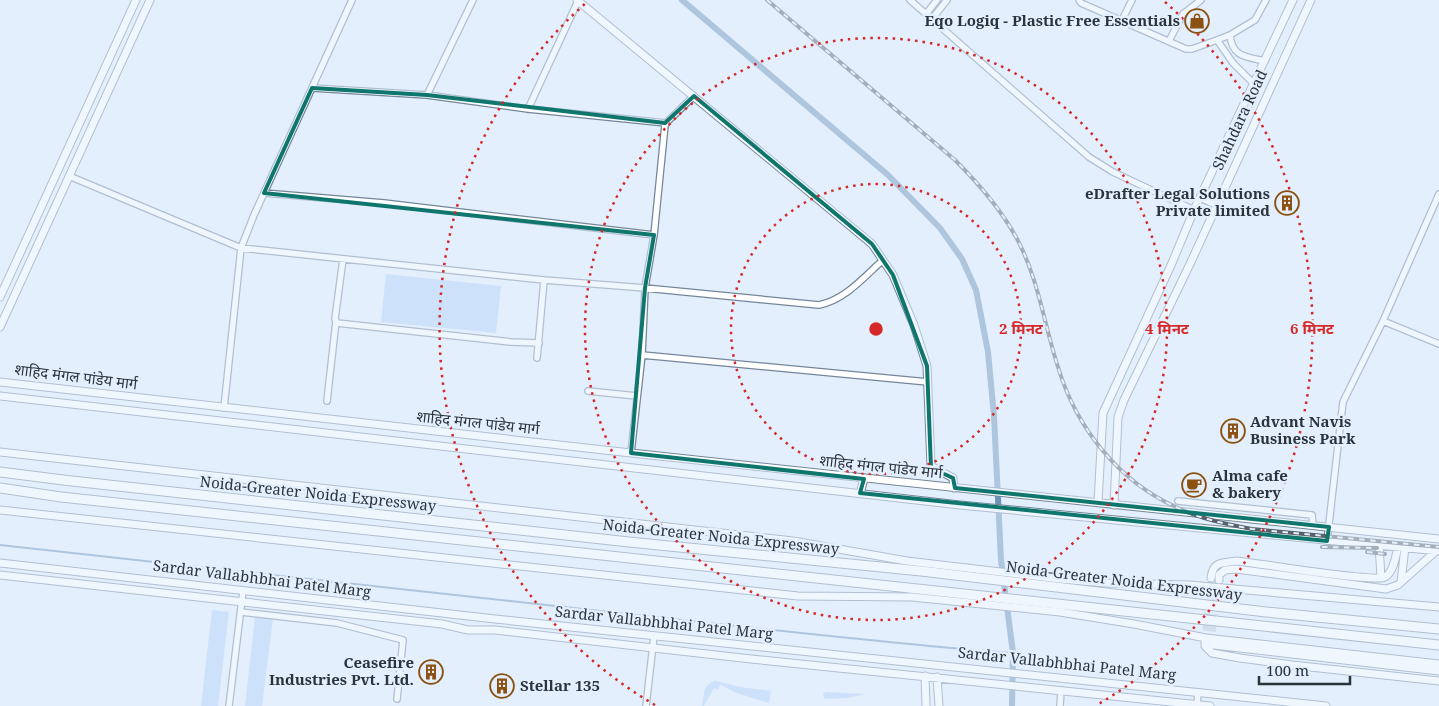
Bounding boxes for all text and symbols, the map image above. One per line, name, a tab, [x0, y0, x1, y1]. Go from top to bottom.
shop icon: Eqo Logiq - Plastic Free Essentials	[1184, 8, 1210, 34]
place label: Eqo Logiq - Plastic Free Essentials	[924, 10, 1180, 30]
street label: Shahdara Road	[1207, 66, 1271, 173]
place label: eDrafter Legal Solutions Private limited	[1085, 183, 1270, 220]
building icon: eDrafter Legal Solutions Private limited	[1274, 190, 1300, 216]
text: 2 मिनट	[999, 318, 1044, 338]
text: 4 मिनट	[1145, 318, 1190, 338]
text: 6 मिनट	[1290, 318, 1335, 338]
centre of rings	[867, 320, 885, 338]
street label: शाहिद मंगल पांडेय मार्ग	[14, 359, 140, 394]
street label: शाहिद मंगल पांडेय मार्ग	[416, 406, 542, 439]
place label: Advant Navis Business Park	[1250, 411, 1356, 448]
building icon: Advant Navis Business Park	[1220, 418, 1246, 444]
street label: शाहिद मंगल पांडेय मार्ग	[819, 450, 945, 483]
place label: Alma cafe & bakery	[1212, 465, 1288, 502]
street label: Noida-Greater Noida Expressway	[199, 471, 438, 515]
cafe icon: Alma cafe & bakery	[1181, 472, 1207, 498]
street label: Noida-Greater Noida Expressway	[602, 514, 841, 558]
street label: Sardar Vallabhbhai Patel Marg	[152, 555, 372, 601]
street label: Noida-Greater Noida Expressway	[1005, 556, 1244, 604]
street label: Sardar Vallabhbhai Patel Marg	[554, 601, 774, 643]
street label: Sardar Vallabhbhai Patel Marg	[957, 642, 1177, 684]
place label: Ceasefire Industries Pvt. Ltd.	[269, 652, 414, 689]
scale bar	[1259, 654, 1350, 686]
building icon: Ceasefire Industries Pvt. Ltd.	[418, 659, 444, 685]
text: 100 m	[1266, 660, 1309, 680]
building icon: Stellar 135	[489, 673, 515, 699]
place label: Stellar 135	[520, 675, 600, 695]

